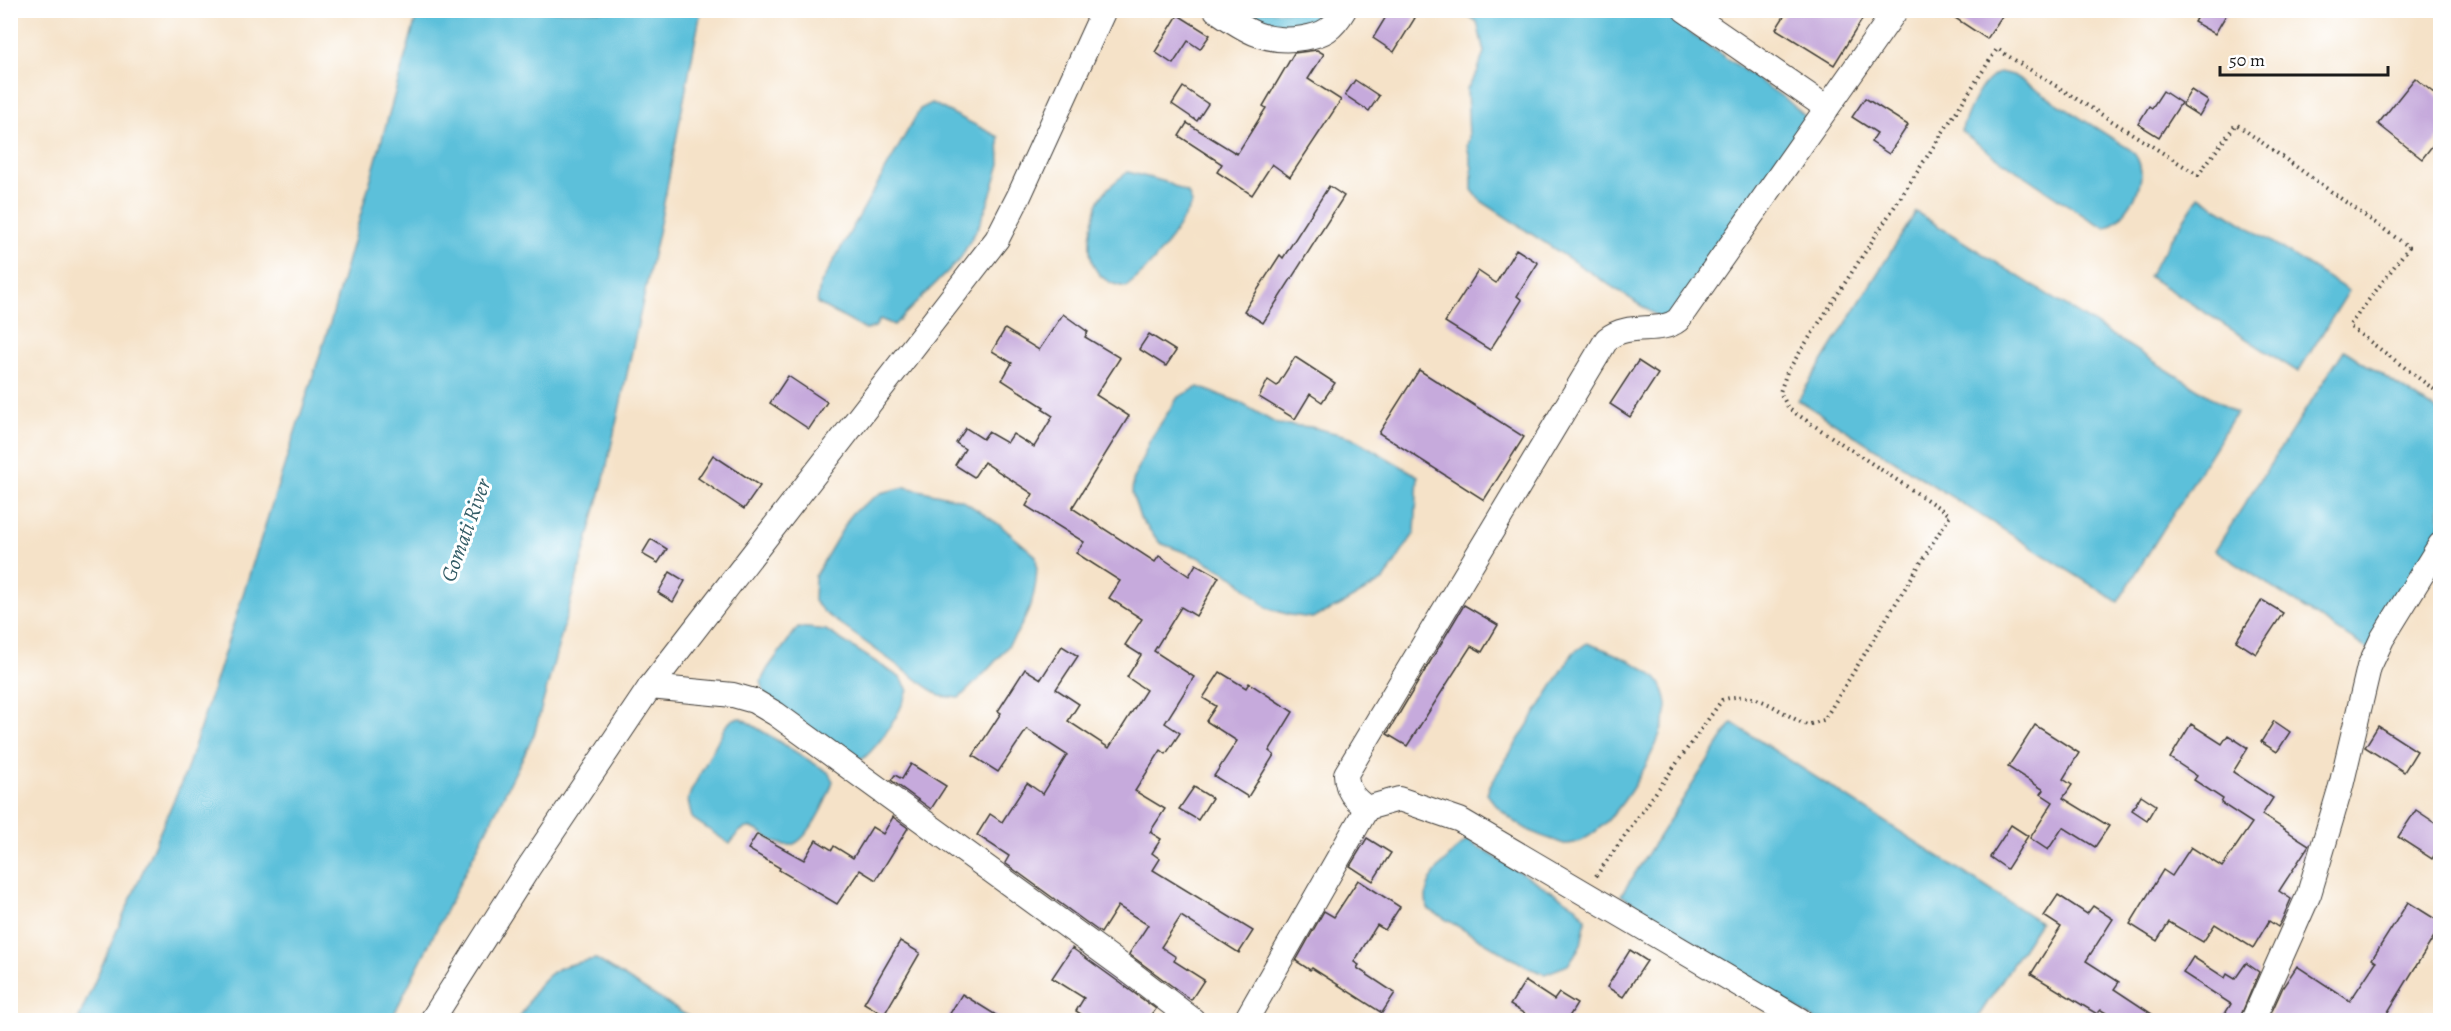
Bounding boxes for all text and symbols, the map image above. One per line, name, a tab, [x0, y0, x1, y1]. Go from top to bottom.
scale bar	[2220, 39, 2388, 77]
text: 50 m	[2229, 48, 2265, 72]
water label: Gomati River	[433, 473, 499, 586]

